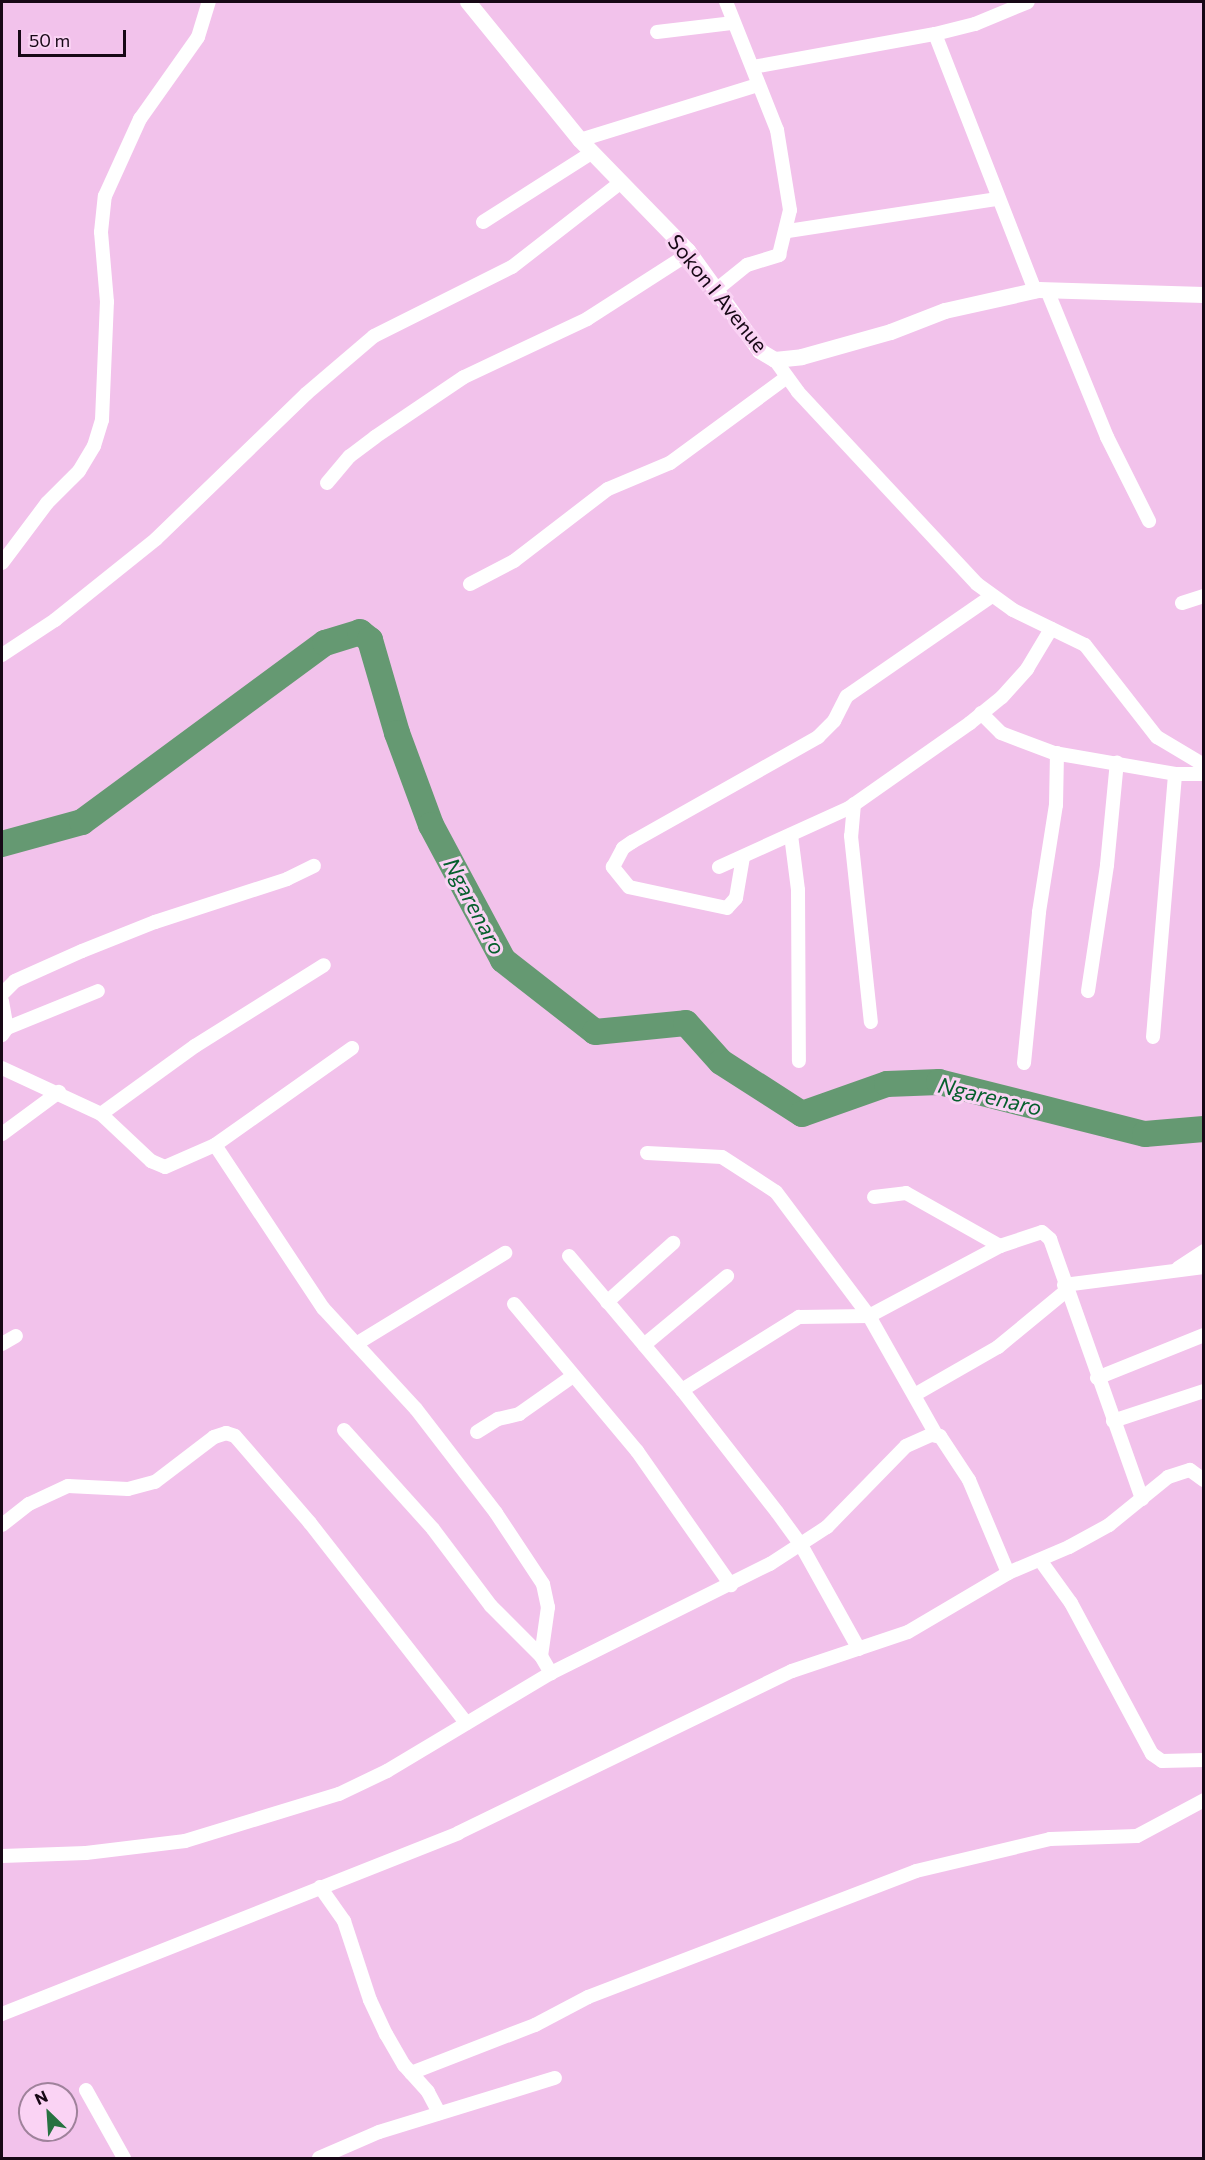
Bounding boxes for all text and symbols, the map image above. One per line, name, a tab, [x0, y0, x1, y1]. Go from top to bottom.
scale bar	[21, 18, 129, 56]
text: 50 m	[29, 29, 70, 51]
street label: Sokon I Avenue	[663, 229, 773, 357]
water label: Ngarenaro	[439, 853, 511, 959]
water label: Ngarenaro	[936, 1071, 1044, 1121]
north arrow	[18, 2082, 78, 2142]
text: N	[32, 2086, 50, 2108]

